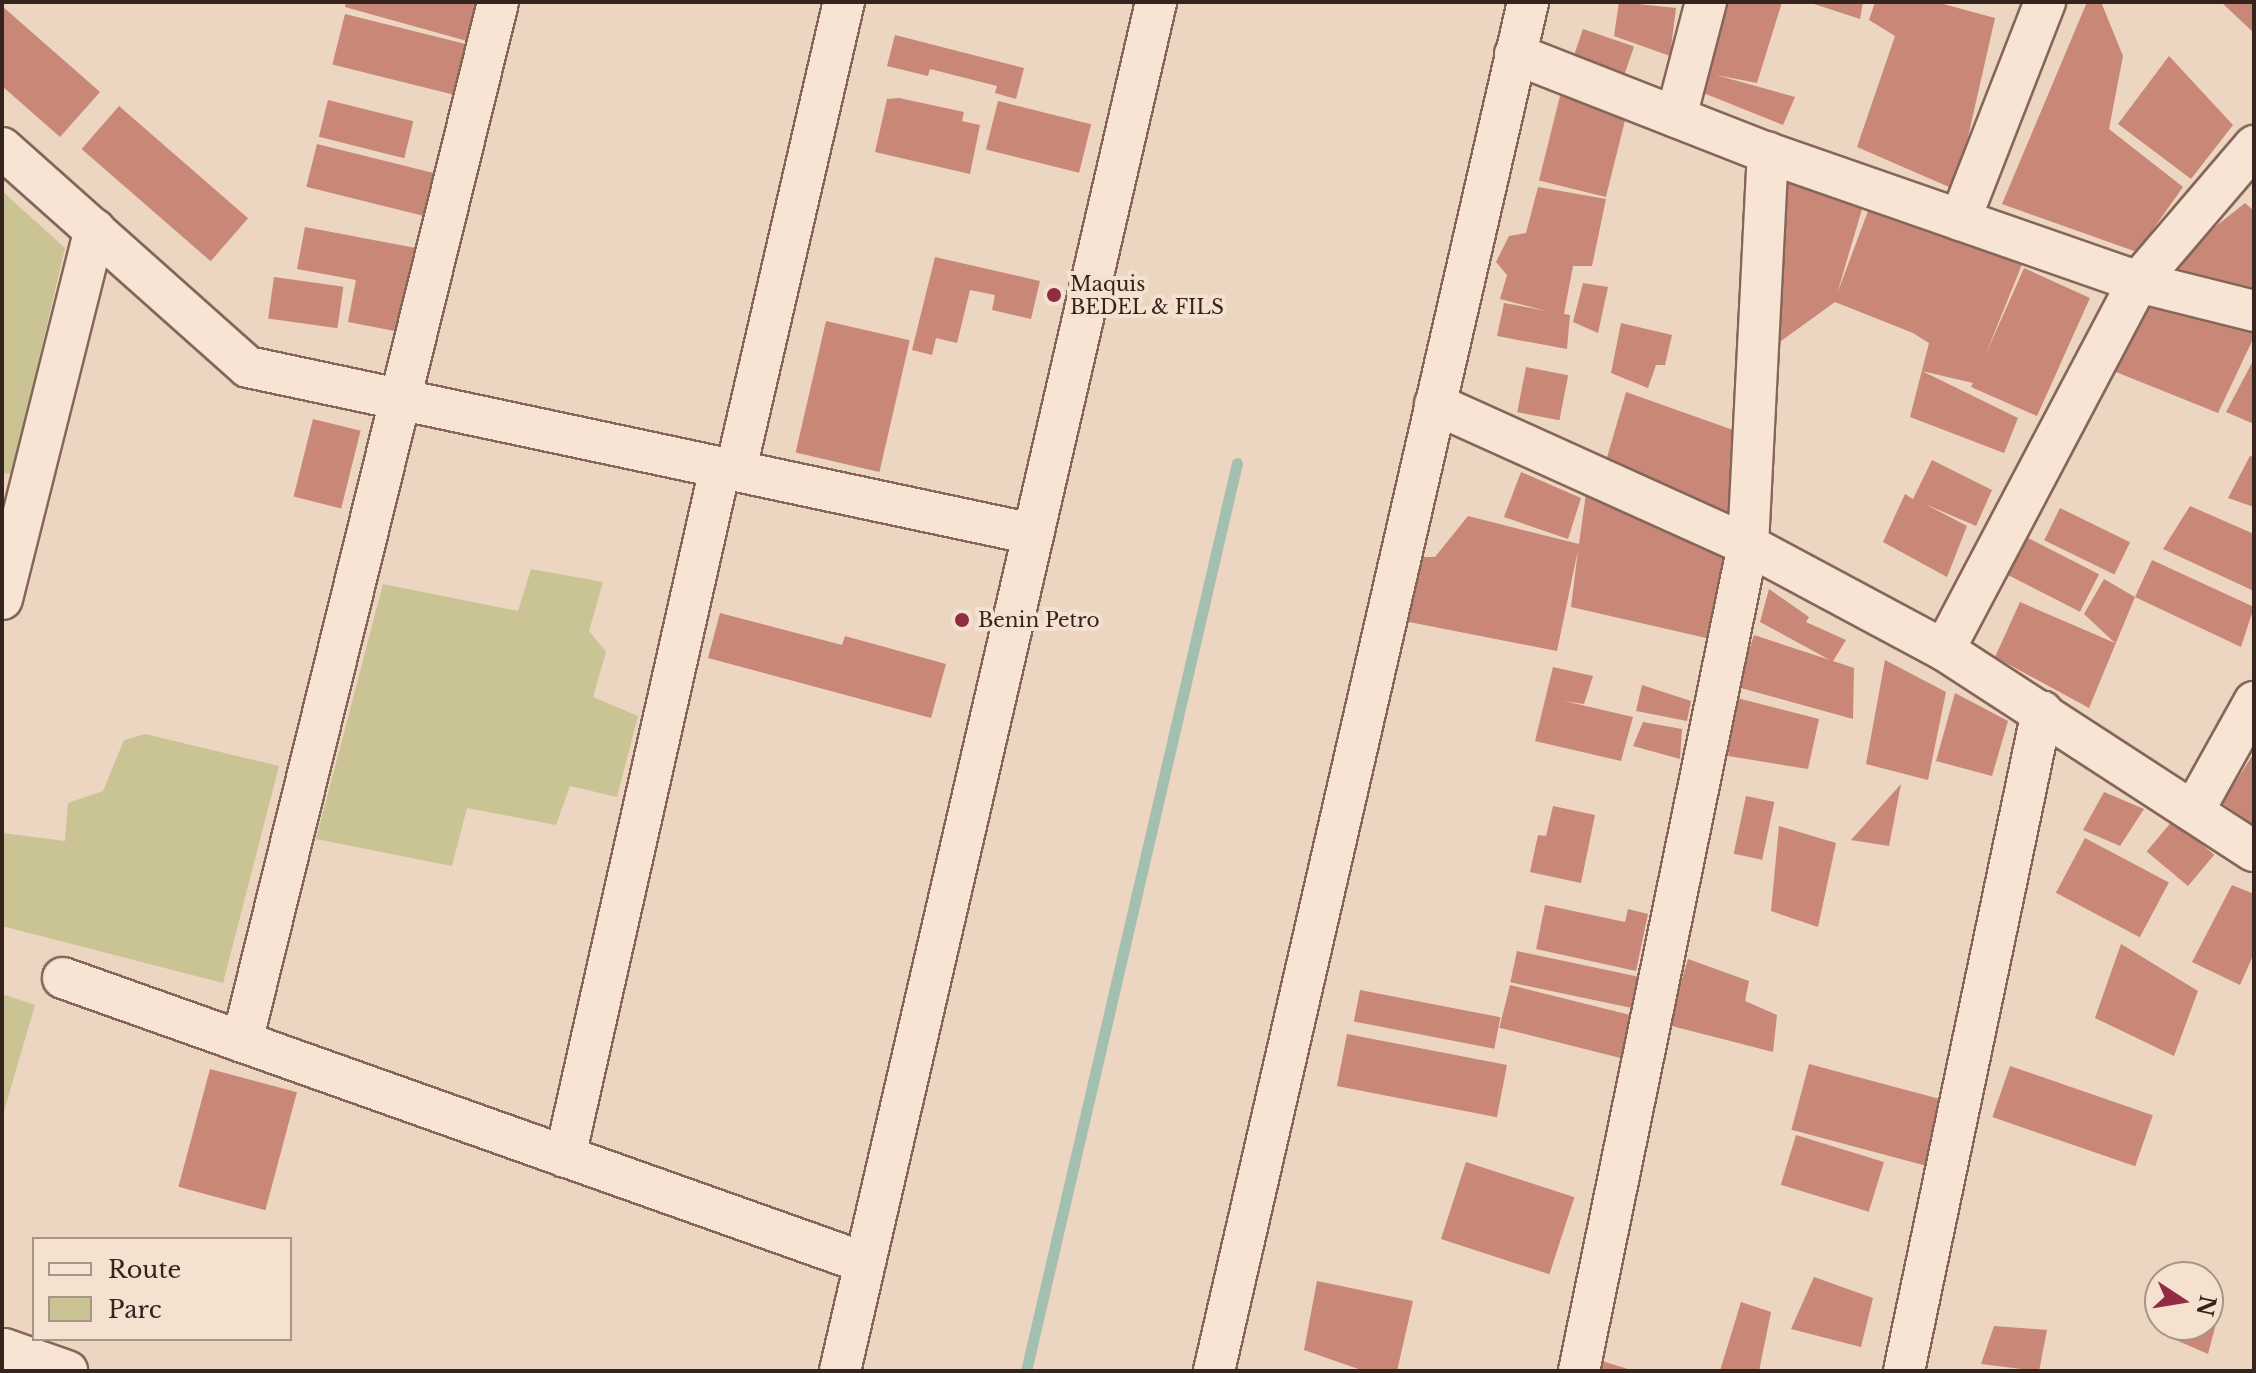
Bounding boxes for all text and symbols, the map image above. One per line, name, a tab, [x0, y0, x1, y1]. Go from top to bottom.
place label: Maquis BEDEL & FILS	[1070, 272, 1224, 319]
marker: Maquis BEDEL & FILS	[1045, 286, 1063, 304]
place label: Benin Petro	[978, 608, 1099, 632]
marker: Benin Petro	[953, 611, 971, 629]
legend	[32, 1237, 292, 1341]
text: Route	[108, 1255, 181, 1284]
north arrow	[2144, 1261, 2224, 1341]
text: N	[2191, 1293, 2221, 1319]
text: Parc	[108, 1295, 162, 1324]

